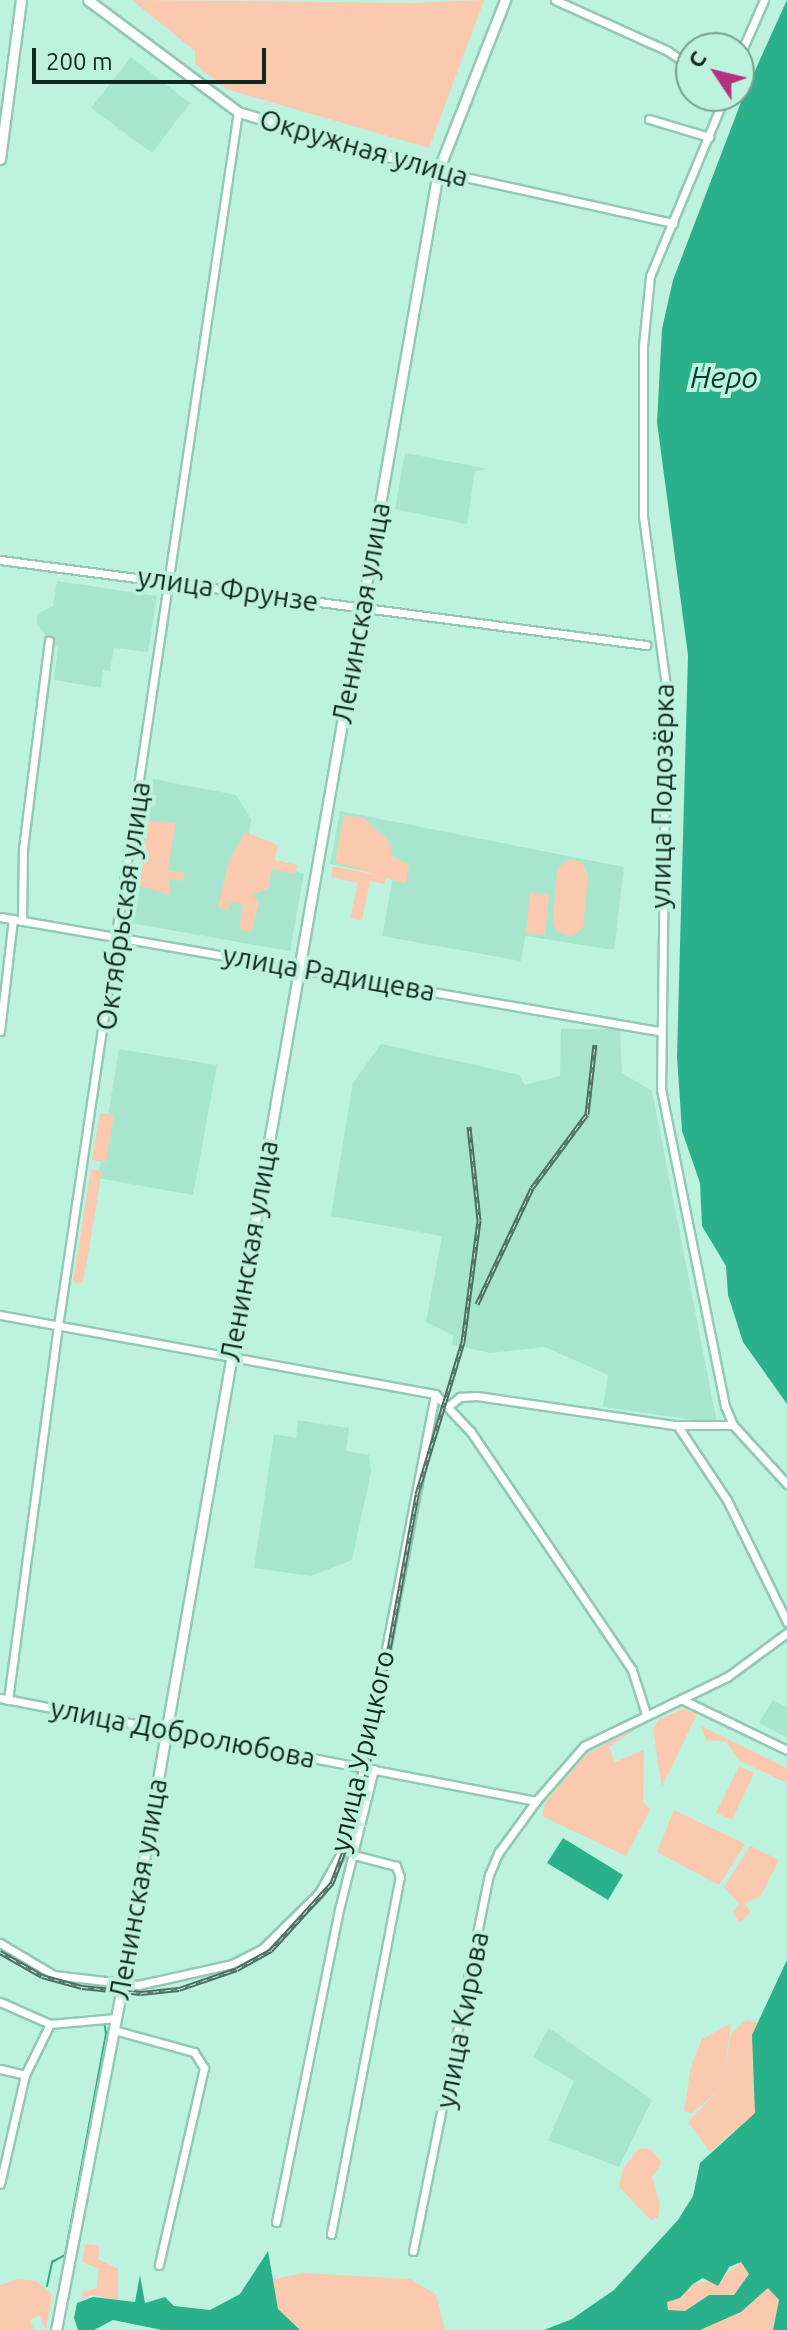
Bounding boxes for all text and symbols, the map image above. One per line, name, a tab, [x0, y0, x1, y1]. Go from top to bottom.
scale bar	[36, 32, 270, 82]
north arrow	[675, 32, 755, 112]
text: С	[682, 46, 711, 72]
text: 200 m	[46, 48, 113, 75]
street label: Окружная улица	[256, 102, 472, 194]
water label: Неро	[690, 359, 758, 395]
street label: Ленинская улица	[325, 500, 397, 726]
street label: улица Фрунзе	[135, 560, 321, 618]
street label: улица Подозёрка	[643, 683, 681, 909]
street label: Октябрьская улица	[89, 779, 157, 1033]
street label: улица Радищева	[220, 938, 438, 1008]
street label: Ленинская улица	[213, 1138, 285, 1364]
street label: улица Урицкого	[322, 1647, 402, 1855]
street label: улица Добролюбова	[48, 1691, 318, 1775]
street label: Ленинская улица	[102, 1776, 174, 2002]
street label: улица Кирова	[428, 1929, 496, 2111]

